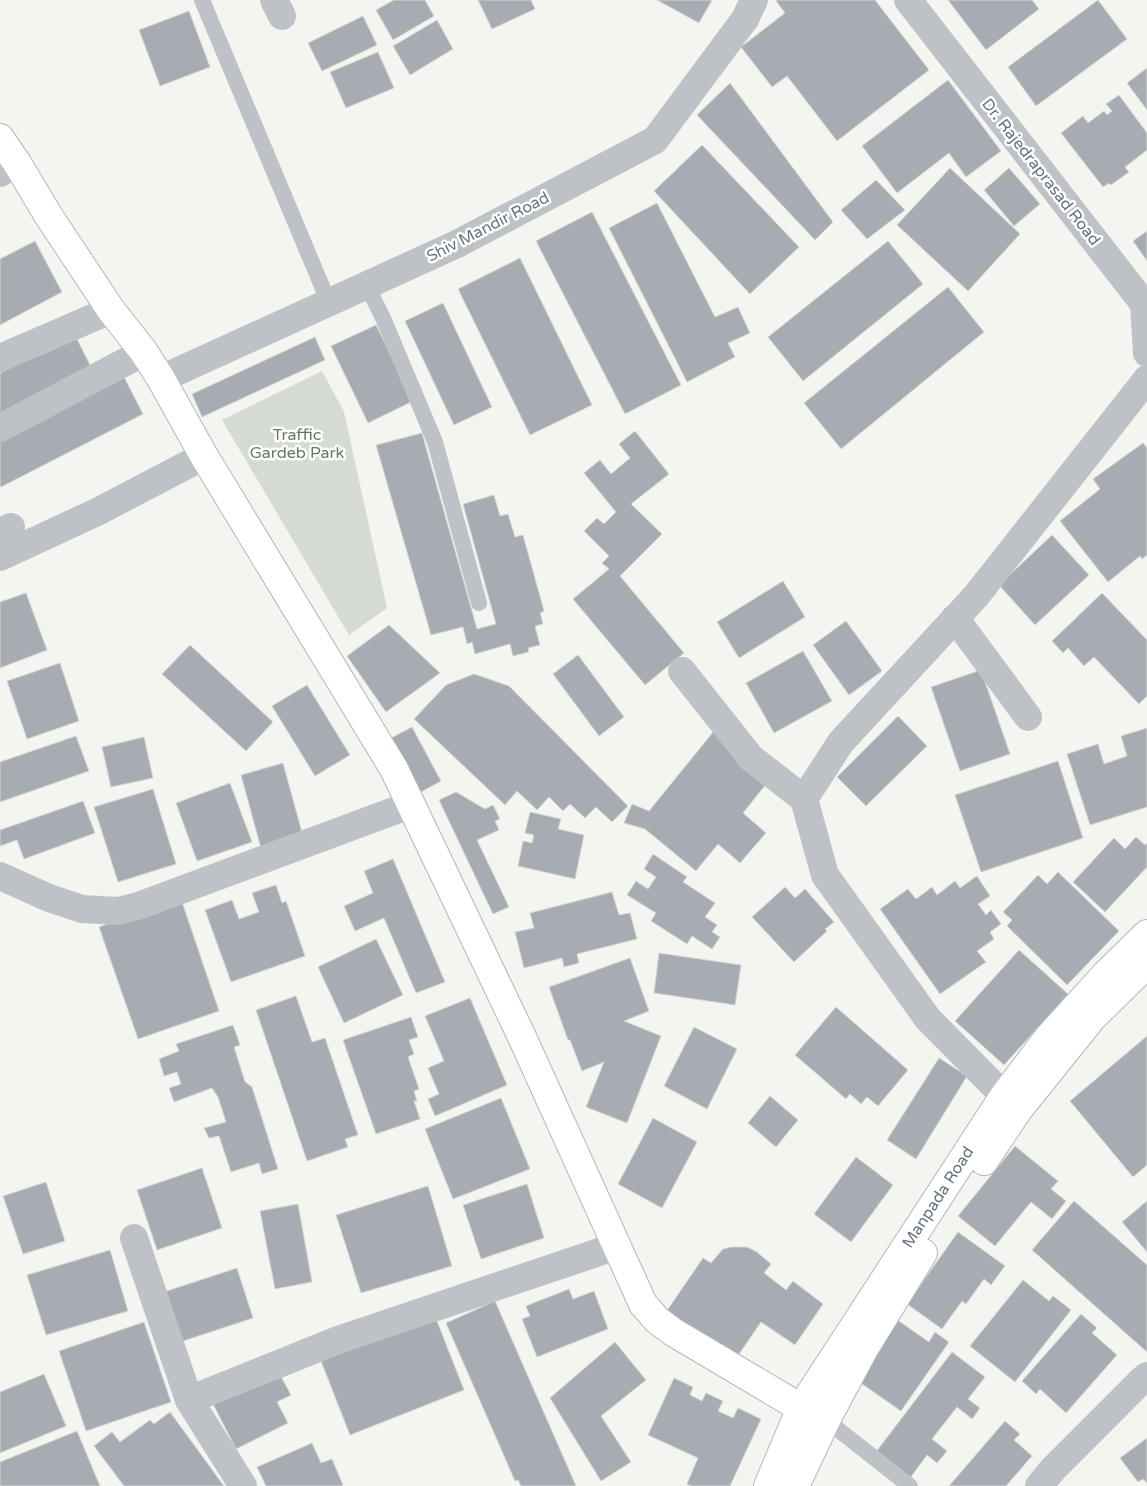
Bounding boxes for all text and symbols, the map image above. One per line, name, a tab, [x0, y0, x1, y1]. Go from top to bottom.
street label: Dr. Rajedraprasad Road	[977, 95, 1105, 249]
street label: Shiv Mandir Road	[423, 187, 553, 267]
park label: Traffic Gardeb Park	[250, 425, 345, 463]
street label: Manpada Road	[898, 1143, 978, 1252]

